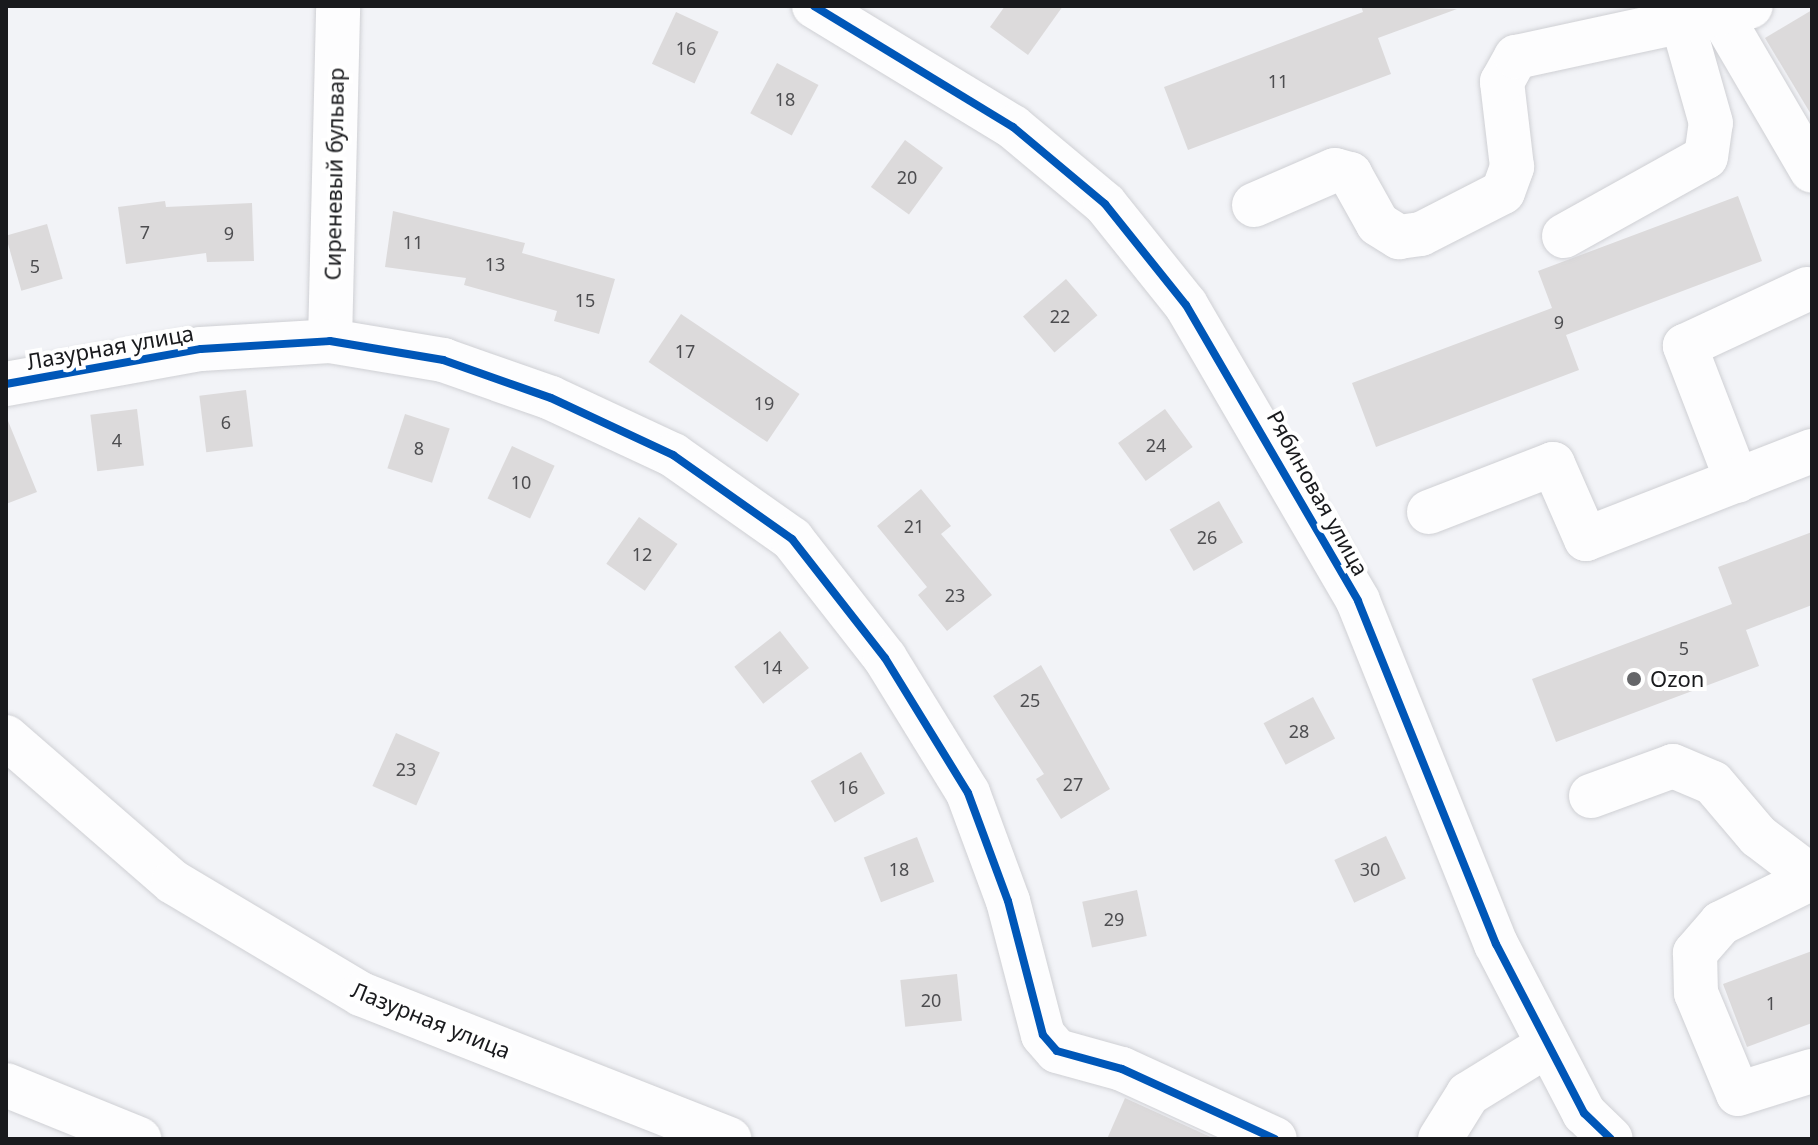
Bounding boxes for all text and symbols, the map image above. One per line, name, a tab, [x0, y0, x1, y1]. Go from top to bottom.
house number: 16	[676, 37, 696, 59]
street label: Сиреневый бульвар	[319, 67, 349, 281]
house number: 11	[1268, 70, 1288, 92]
house number: 18	[775, 88, 795, 110]
house number: 20	[897, 166, 917, 188]
house number: 7	[140, 221, 150, 243]
house number: 9	[224, 222, 234, 244]
house number: 11	[403, 231, 423, 253]
house number: 13	[485, 253, 505, 275]
house number: 5	[30, 255, 40, 277]
house number: 15	[575, 289, 595, 311]
house number: 22	[1050, 305, 1070, 327]
house number: 9	[1554, 311, 1564, 333]
street label: Лазурная улица	[24, 319, 196, 375]
house number: 17	[675, 340, 695, 362]
house number: 19	[754, 392, 774, 414]
street label: Рябиновая улица	[1262, 406, 1374, 580]
house number: 6	[221, 411, 231, 433]
house number: 4	[112, 429, 122, 451]
house number: 24	[1146, 434, 1166, 456]
house number: 8	[414, 437, 424, 459]
house number: 10	[511, 471, 531, 493]
house number: 21	[904, 515, 924, 537]
house number: 26	[1197, 526, 1217, 548]
house number: 12	[632, 543, 652, 565]
house number: 23	[945, 584, 965, 606]
house number: 5	[1679, 637, 1689, 659]
house number: 14	[762, 656, 782, 678]
place label: Ozon	[1650, 666, 1704, 692]
marker: Ozon	[1625, 670, 1643, 688]
house number: 25	[1020, 689, 1040, 711]
house number: 28	[1289, 720, 1309, 742]
house number: 23	[396, 758, 416, 780]
house number: 27	[1063, 773, 1083, 795]
house number: 16	[838, 776, 858, 798]
house number: 18	[889, 858, 909, 880]
house number: 30	[1360, 858, 1380, 880]
house number: 29	[1104, 908, 1124, 930]
street label: Лазурная улица	[348, 976, 514, 1064]
house number: 20	[921, 989, 941, 1011]
house number: 1	[1766, 992, 1776, 1014]

